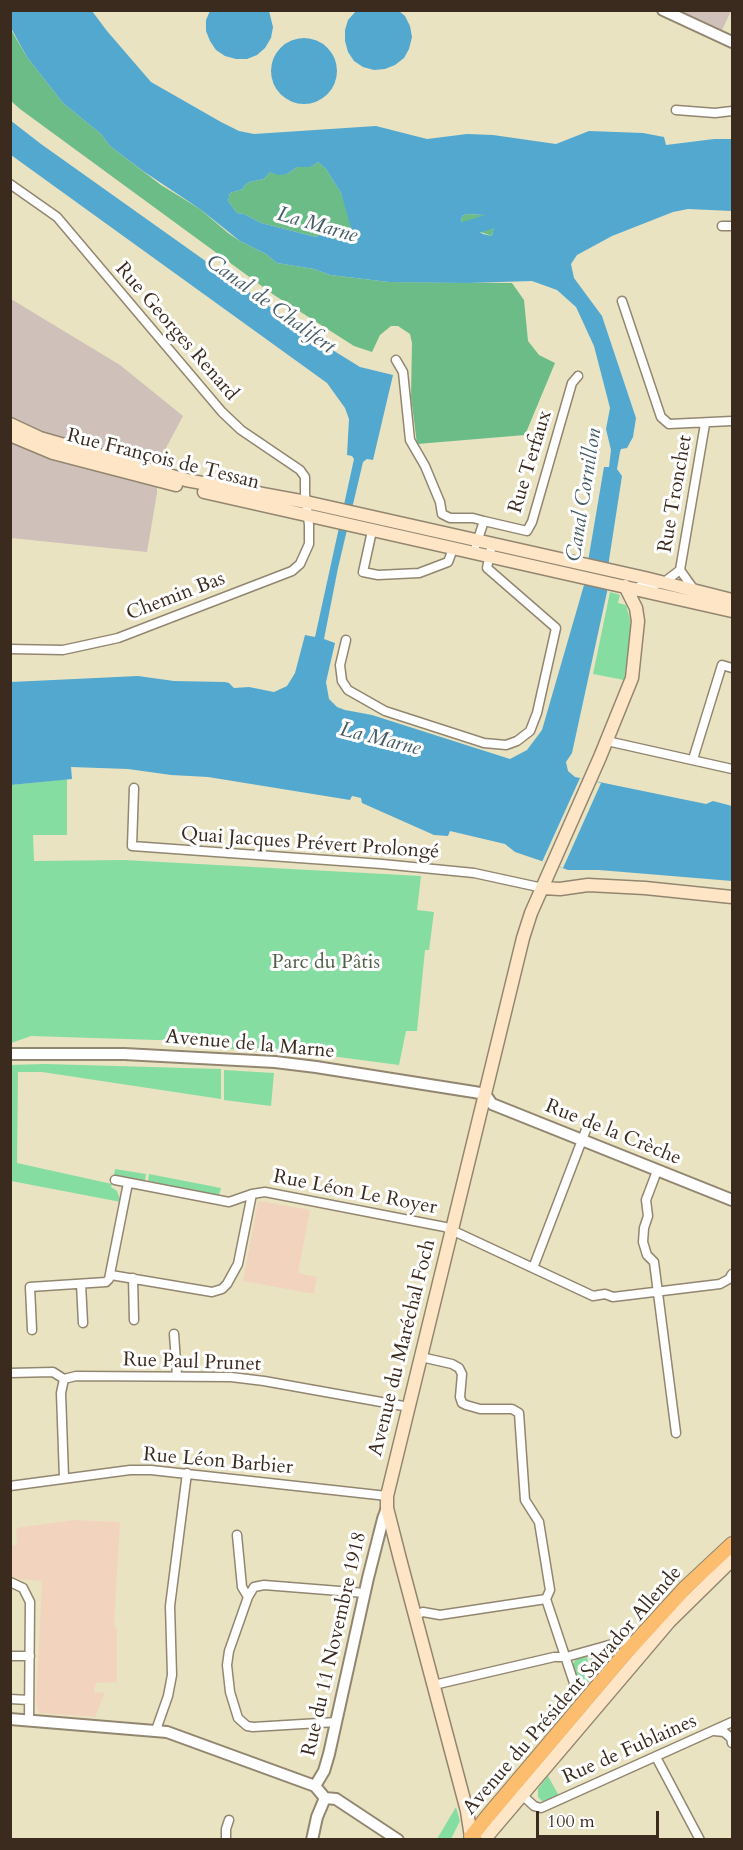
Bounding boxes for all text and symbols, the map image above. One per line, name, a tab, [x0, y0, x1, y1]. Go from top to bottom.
water label: La Marne	[274, 203, 360, 249]
water label: Canal de Chalifert	[201, 250, 339, 360]
street label: Rue Georges Renard	[109, 258, 243, 406]
street label: Rue Terfaux	[504, 408, 558, 516]
street label: Rue François de Tessan	[64, 424, 262, 496]
water label: Canal Cornillon	[562, 427, 608, 563]
street label: Rue Tronchet	[654, 433, 698, 555]
street label: Chemin Bas	[123, 567, 229, 627]
water label: La Marne	[337, 718, 423, 762]
street label: Quai Jacques Prévert Prolongé	[180, 823, 440, 865]
park label: Parc du Pâtis	[272, 951, 380, 975]
street label: Avenue de la Marne	[164, 1026, 336, 1064]
street label: Rue de la Crèche	[542, 1095, 684, 1171]
street label: Rue Léon Le Royer	[271, 1165, 439, 1221]
street label: Avenue du Maréchal Foch	[364, 1237, 442, 1459]
street label: Rue Paul Prunet	[123, 1349, 261, 1377]
street label: Rue Léon Barbier	[142, 1443, 294, 1481]
street label: Rue du 11 Novembre 1918	[297, 1529, 373, 1759]
street label: Avenue du Président Salvador Allende	[458, 1562, 688, 1820]
street label: Rue de Fublaines	[559, 1710, 701, 1790]
scale bar	[539, 1799, 662, 1837]
text: 100 m	[547, 1809, 595, 1834]

